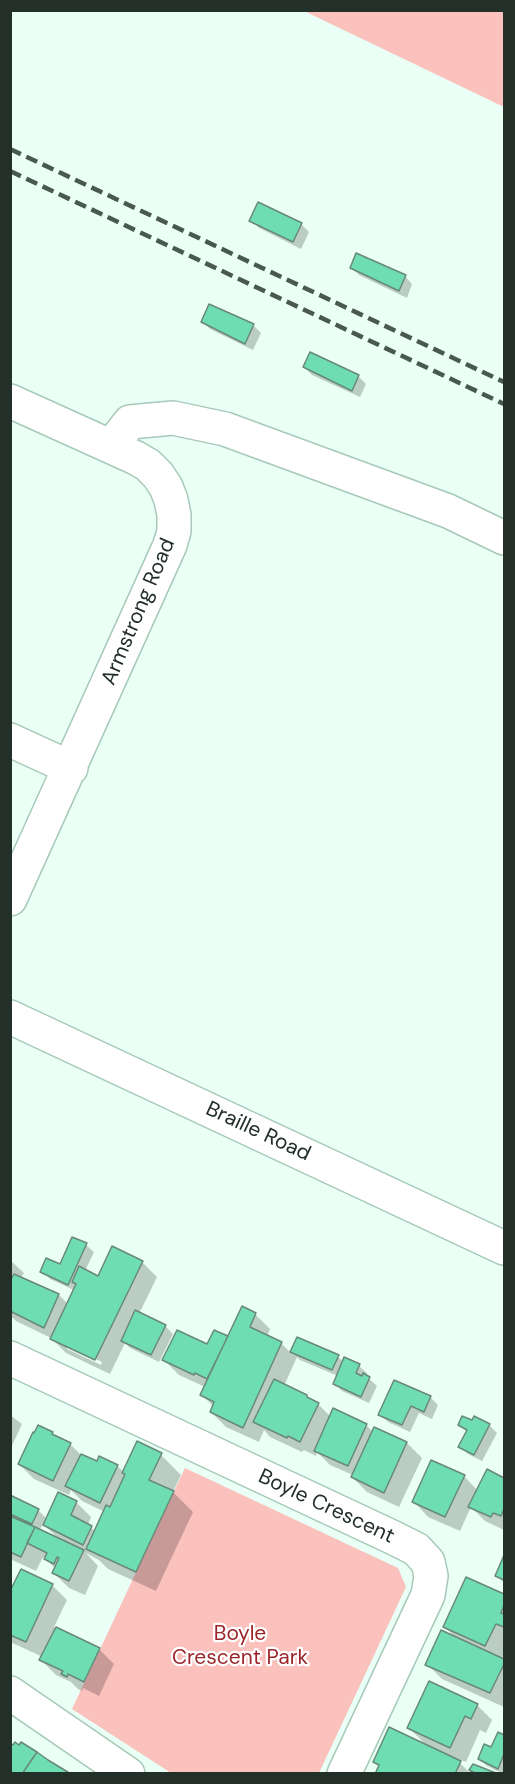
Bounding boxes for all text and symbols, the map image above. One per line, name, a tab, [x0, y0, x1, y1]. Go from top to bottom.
street label: Armstrong Road	[97, 535, 181, 689]
street label: Braille Road	[202, 1097, 314, 1167]
street label: Boyle Crescent	[254, 1464, 398, 1550]
park label: Boyle Crescent Park	[172, 1621, 308, 1671]

